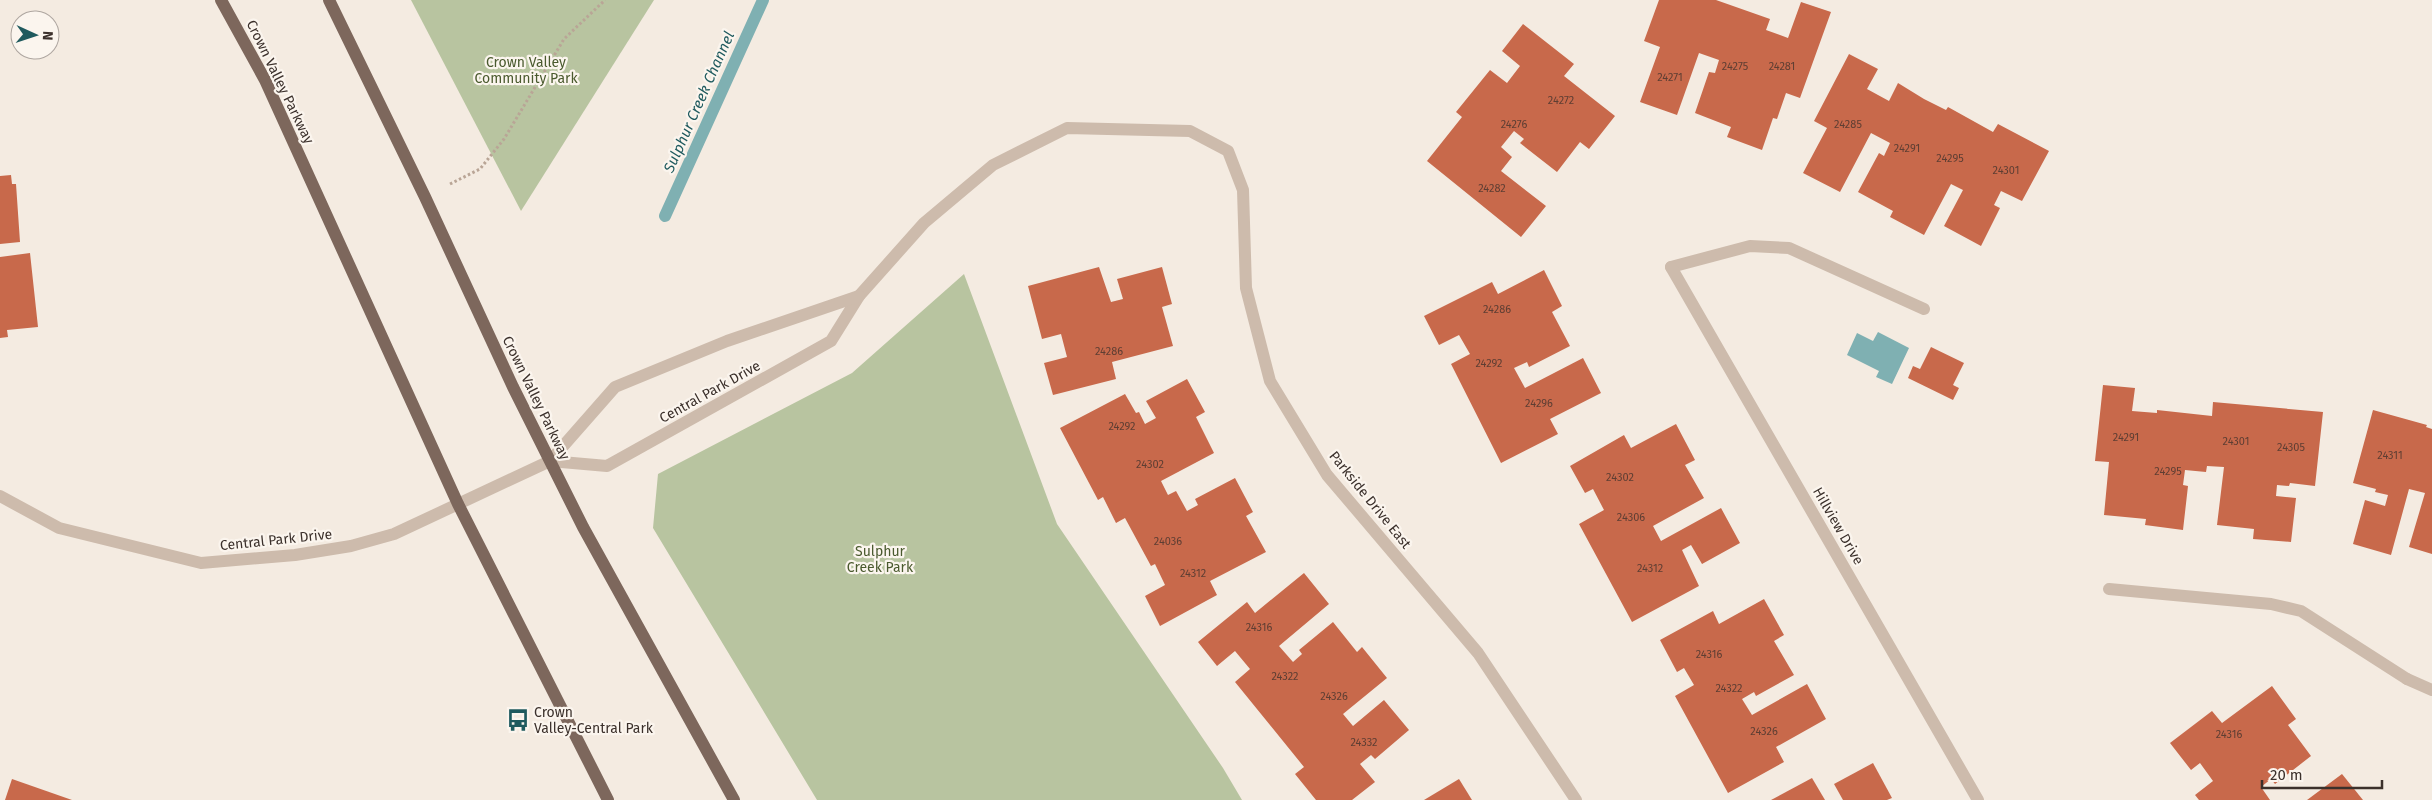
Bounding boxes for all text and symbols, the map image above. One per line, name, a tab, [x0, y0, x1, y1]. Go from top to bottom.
north arrow	[10, 10, 60, 60]
street label: Crown Valley Parkway	[243, 17, 317, 147]
water label: Sulphur Creek Channel	[659, 29, 738, 176]
text: N	[39, 31, 56, 41]
park label: Crown Valley Community Park	[474, 54, 578, 87]
house number: 24275	[1722, 60, 1749, 73]
house number: 24281	[1769, 60, 1795, 73]
house number: 24271	[1657, 71, 1683, 84]
house number: 24272	[1548, 94, 1574, 107]
house number: 24276	[1501, 118, 1527, 131]
house number: 24285	[1834, 118, 1862, 131]
house number: 24291	[1894, 142, 1920, 155]
house number: 24295	[1936, 152, 1964, 165]
house number: 24301	[1993, 164, 2019, 177]
house number: 24282	[1478, 182, 1506, 195]
house number: 24286	[1483, 303, 1511, 316]
street label: Crown Valley Parkway	[499, 333, 573, 463]
house number: 24286	[1095, 345, 1123, 358]
street label: Central Park Drive	[657, 357, 763, 427]
house number: 24292	[1475, 357, 1503, 370]
house number: 24296	[1525, 397, 1553, 410]
house number: 24292	[1108, 420, 1136, 433]
house number: 24291	[2113, 431, 2139, 444]
house number: 24301	[2223, 435, 2249, 448]
house number: 24305	[2277, 441, 2305, 454]
street label: Parkside Drive East	[1325, 448, 1415, 553]
house number: 24311	[2377, 449, 2403, 462]
house number: 24302	[1136, 458, 1164, 471]
house number: 24295	[2154, 465, 2182, 478]
house number: 24302	[1606, 471, 1634, 484]
street label: Hillview Drive	[1809, 484, 1867, 568]
house number: 24306	[1617, 511, 1645, 524]
street label: Central Park Drive	[219, 526, 333, 554]
house number: 24036	[1154, 535, 1182, 548]
park label: Sulphur Creek Park	[847, 543, 914, 576]
house number: 24312	[1637, 562, 1663, 575]
house number: 24312	[1180, 567, 1206, 580]
house number: 24316	[1246, 621, 1272, 634]
house number: 24316	[1696, 648, 1722, 661]
house number: 24322	[1271, 670, 1299, 683]
house number: 24322	[1715, 682, 1743, 695]
house number: 24326	[1320, 690, 1348, 703]
place label: Crown Valley-Central Park	[534, 704, 654, 737]
bus stop icon: Crown Valley-Central Park	[505, 707, 531, 733]
house number: 24326	[1750, 725, 1778, 738]
house number: 24316	[2216, 728, 2242, 741]
house number: 24332	[1350, 736, 1378, 749]
scale bar	[2262, 758, 2382, 790]
text: 20 m	[2270, 766, 2303, 784]

